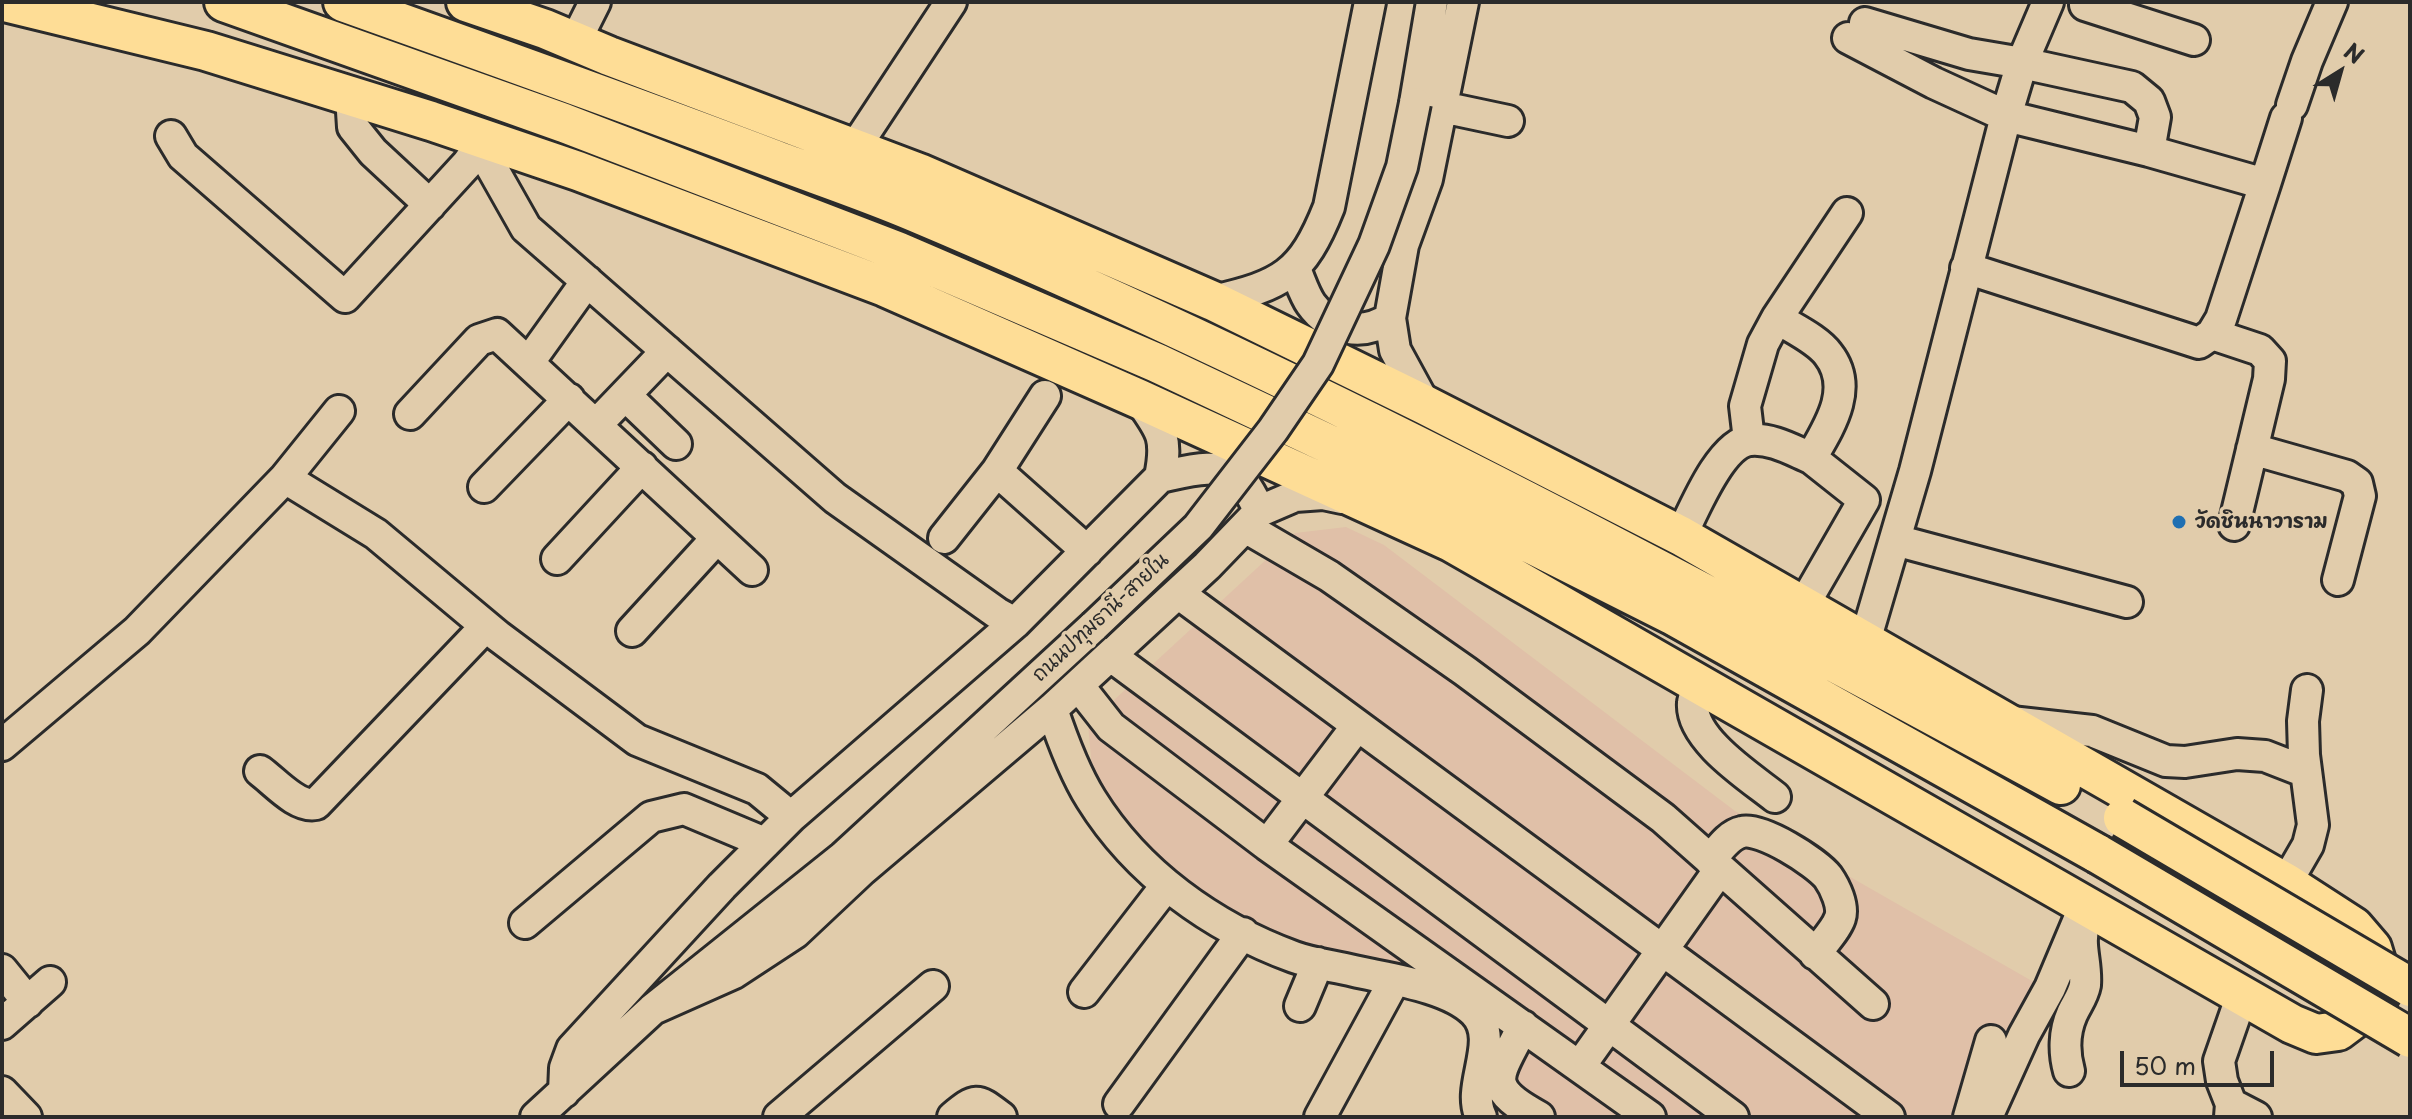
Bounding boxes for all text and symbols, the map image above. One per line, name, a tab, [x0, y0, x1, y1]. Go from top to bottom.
north arrow	[2300, 32, 2380, 112]
text: N	[2338, 34, 2372, 71]
place label: วัดชินนาวาราม	[2195, 510, 2328, 534]
marker: วัดชินนาวาราม	[2170, 513, 2188, 531]
street label: ถนนปทุมธานี-สายใน	[1028, 549, 1174, 687]
scale bar	[2124, 1035, 2278, 1085]
text: 50 m	[2134, 1047, 2196, 1083]

